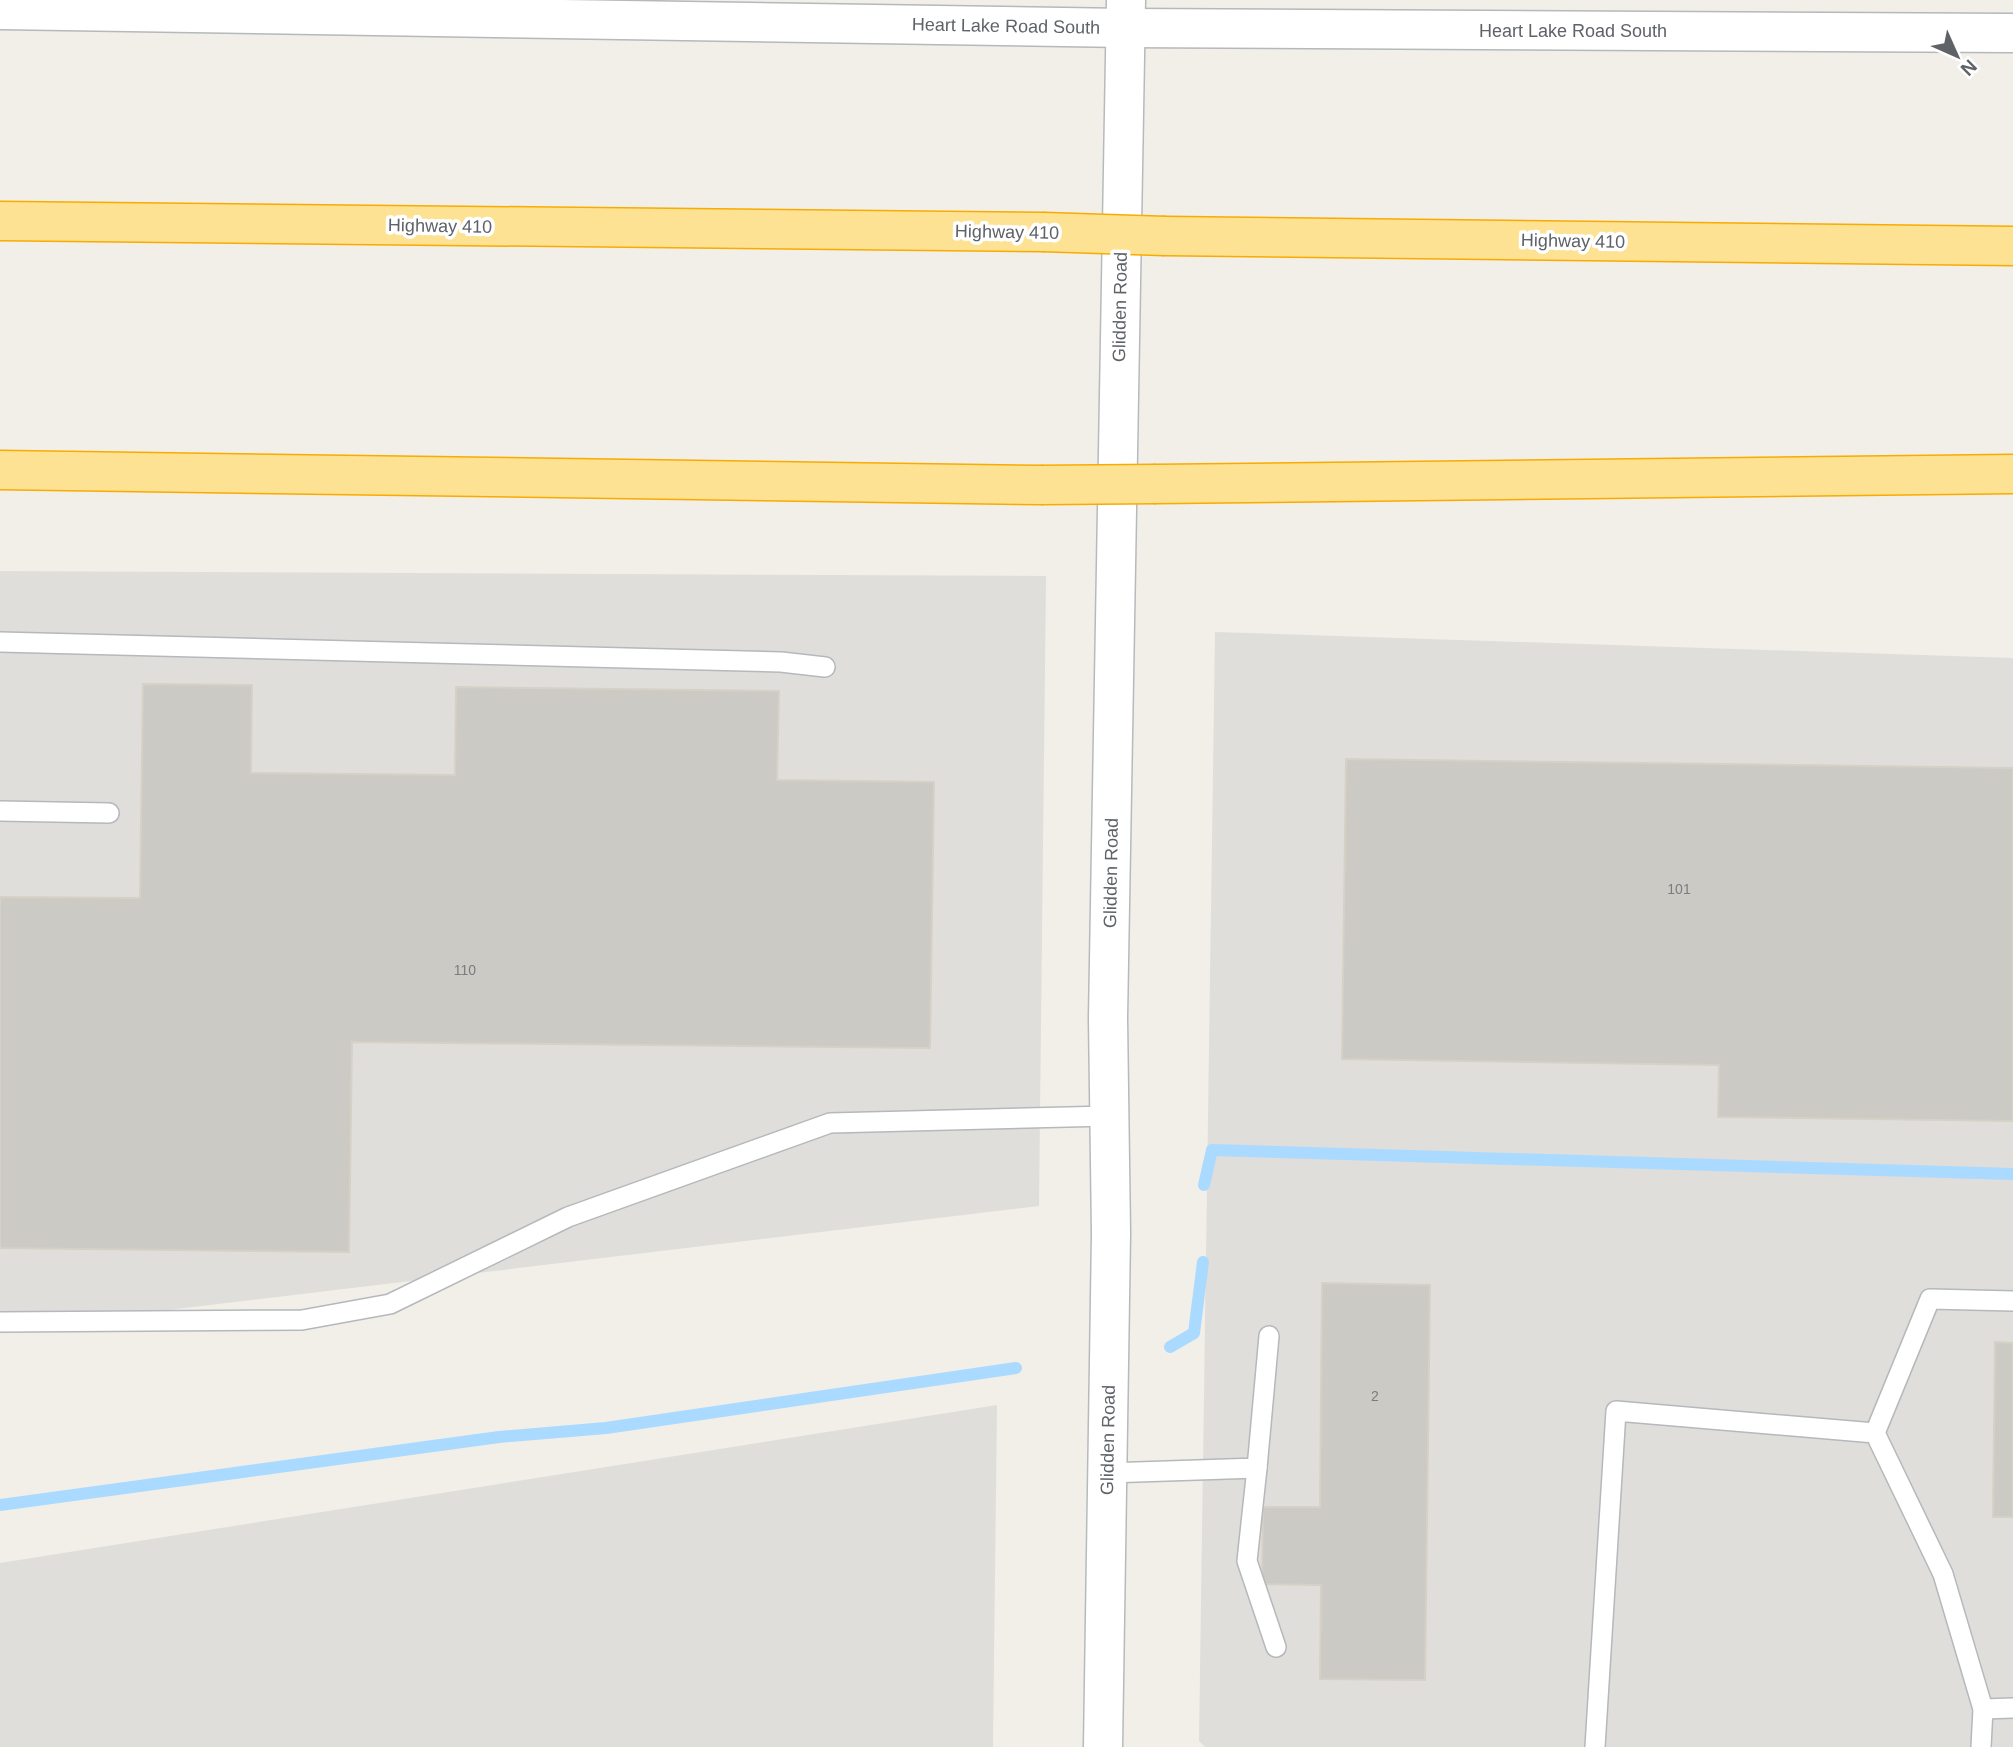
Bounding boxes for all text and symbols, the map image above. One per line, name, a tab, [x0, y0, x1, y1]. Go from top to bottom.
street label: Heart Lake Road South	[912, 14, 1100, 38]
street label: Heart Lake Road South	[1479, 21, 1667, 41]
north arrow	[1922, 21, 1992, 91]
text: N	[1956, 55, 1981, 80]
street label: Highway 410	[388, 215, 492, 237]
street label: Highway 410	[955, 221, 1059, 243]
street label: Highway 410	[1521, 230, 1625, 252]
street label: Glidden Road	[1109, 252, 1131, 362]
street label: Glidden Road	[1100, 818, 1122, 928]
house number: 101	[1667, 881, 1691, 897]
house number: 110	[454, 962, 476, 978]
street label: Glidden Road	[1097, 1385, 1119, 1495]
house number: 2	[1371, 1388, 1379, 1404]

